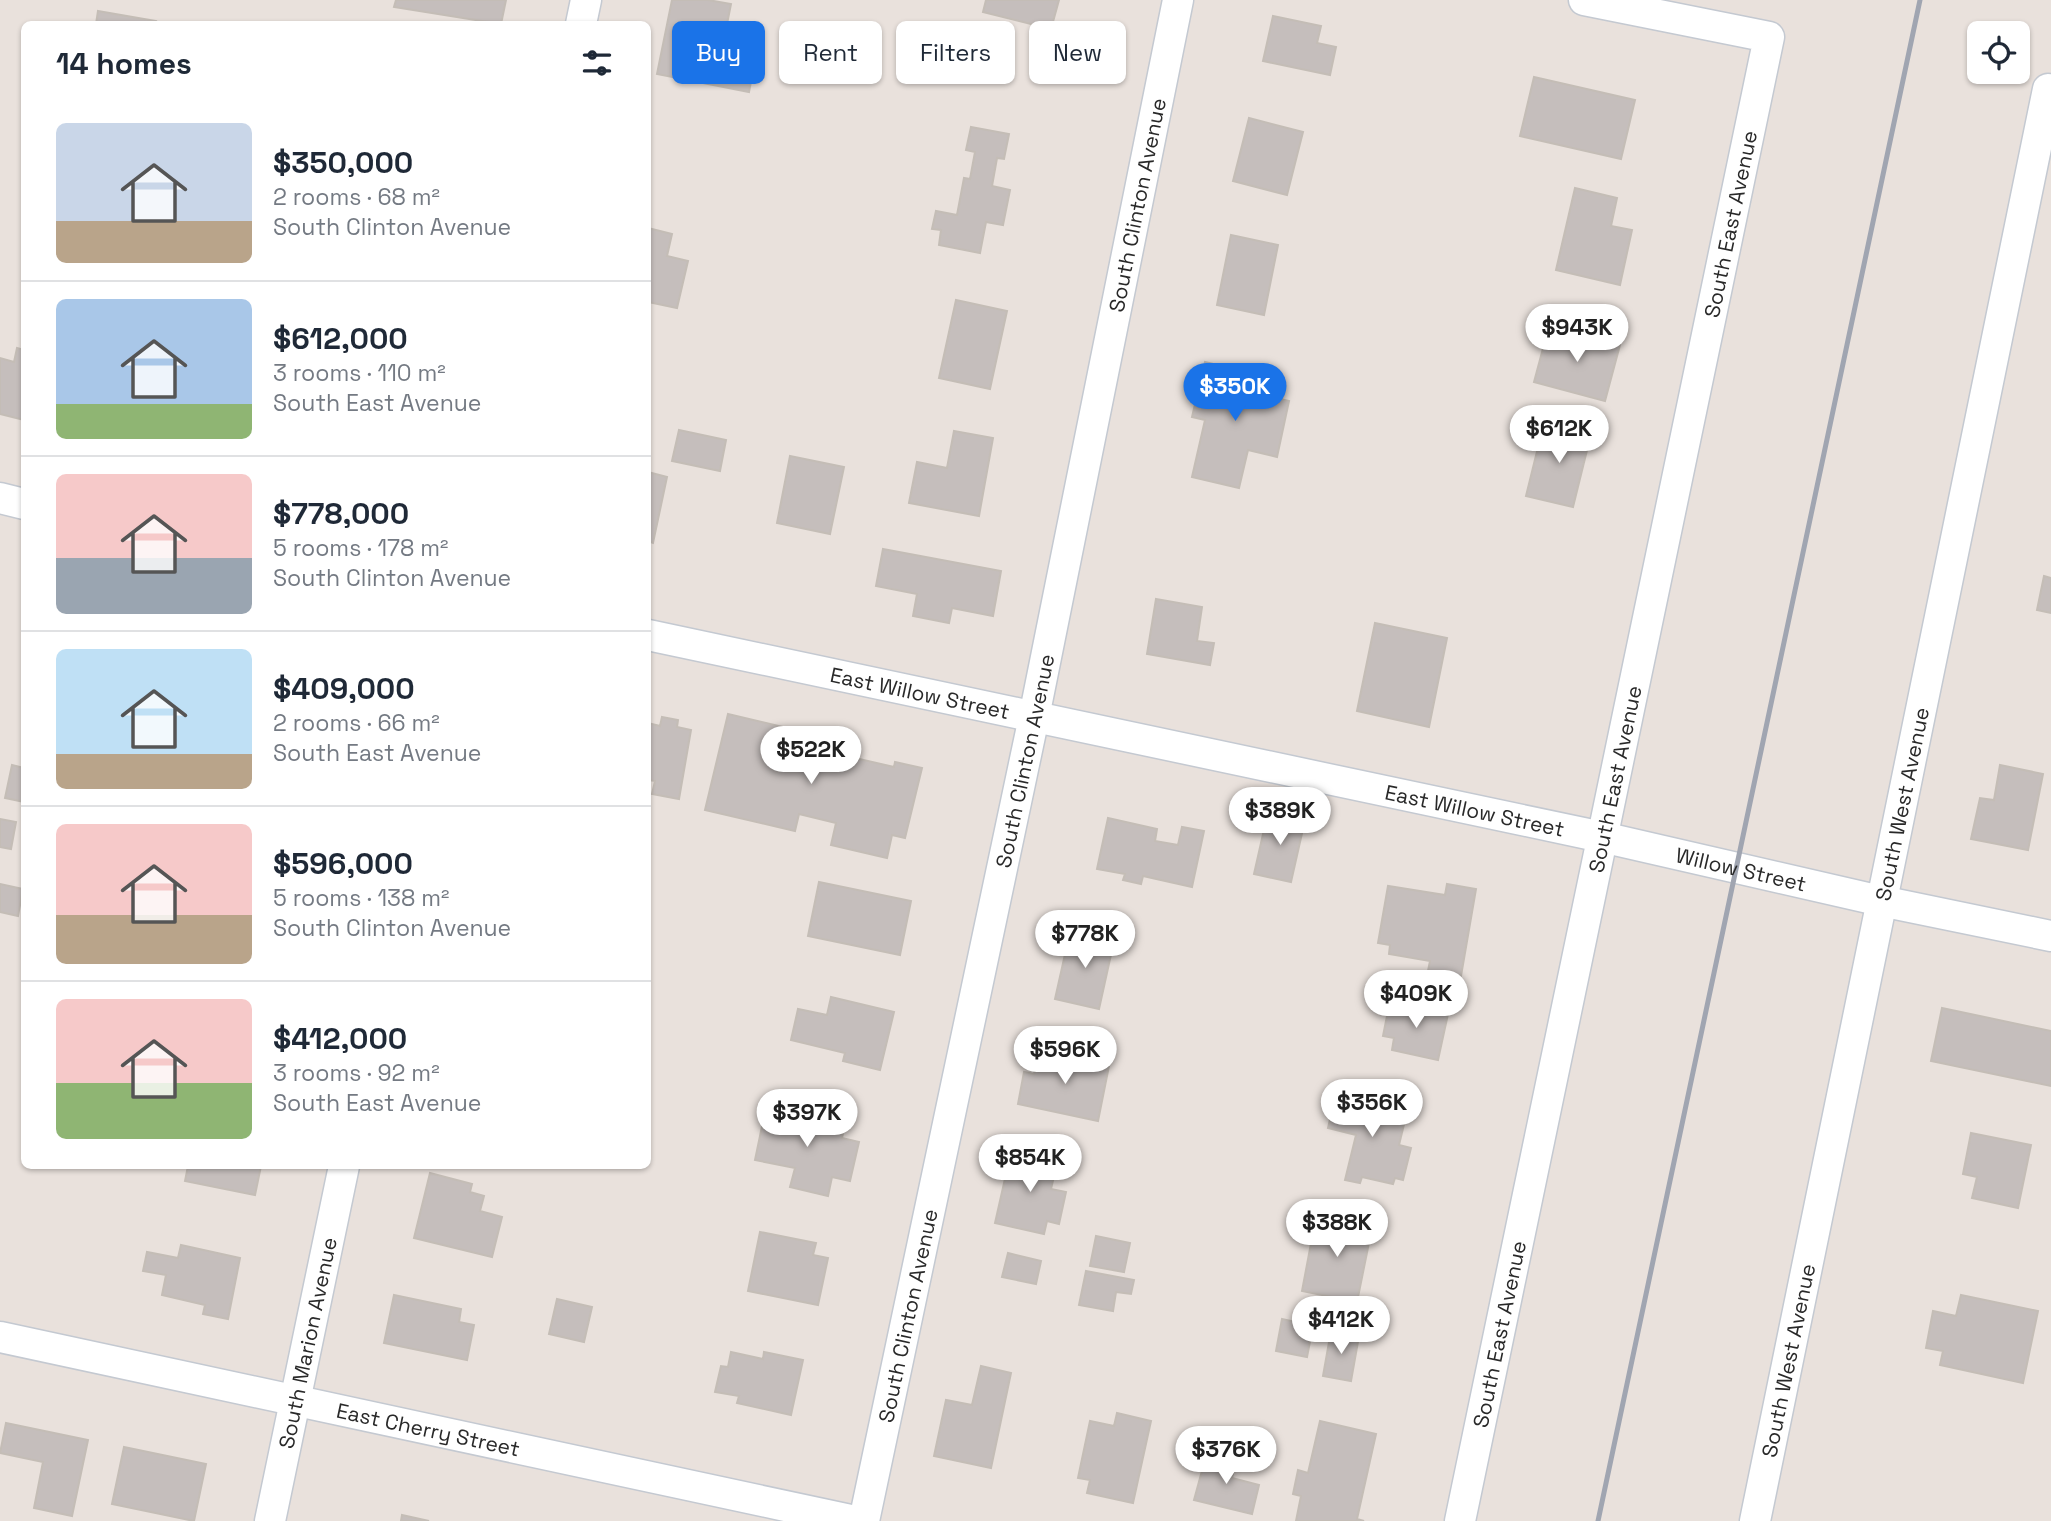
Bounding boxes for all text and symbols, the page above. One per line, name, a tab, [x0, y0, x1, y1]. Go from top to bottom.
chip: Buy	[672, 21, 765, 84]
chip: Rent	[779, 21, 882, 84]
chip: Filters	[896, 21, 1015, 84]
chip: New	[1029, 21, 1126, 84]
map controls	[1967, 21, 2030, 84]
button: locate	[1967, 21, 2030, 84]
text: 14 homes	[56, 44, 192, 83]
icon: filters	[578, 44, 616, 82]
street label: South Clinton Avenue	[1102, 96, 1171, 314]
street label: South East Avenue	[1697, 128, 1763, 320]
text: $350,000	[273, 143, 413, 182]
icon: home	[112, 151, 196, 235]
text: 2 rooms · 68 m²	[273, 182, 440, 212]
text: South Clinton Avenue	[273, 212, 511, 242]
pin: $943K	[1528, 304, 1626, 364]
text: $943K	[1541, 312, 1613, 342]
text: $612,000	[273, 319, 408, 358]
icon: home	[112, 327, 196, 411]
text: 3 rooms · 110 m²	[273, 358, 446, 388]
pin: $350K	[1186, 364, 1284, 423]
text: $350K	[1199, 371, 1271, 401]
text: South East Avenue	[273, 388, 481, 418]
pin: $612K	[1510, 406, 1608, 465]
text: $612K	[1526, 413, 1592, 443]
text: $778,000	[273, 494, 409, 533]
icon: home	[112, 502, 196, 586]
text: 5 rooms · 178 m²	[273, 533, 448, 563]
text: South Clinton Avenue	[273, 563, 511, 593]
street label: South Clinton Avenue	[989, 652, 1060, 870]
street label: East Willow Street	[828, 660, 1012, 725]
text: $409,000	[273, 669, 415, 708]
icon: home	[112, 677, 196, 761]
street label: South East Avenue	[1582, 683, 1647, 875]
street label: South West Avenue	[1869, 705, 1935, 903]
text: 2 rooms · 66 m²	[273, 708, 440, 738]
pin: $522K	[762, 726, 860, 786]
text: $522K	[776, 734, 846, 764]
text: South East Avenue	[273, 738, 481, 768]
street label: East Willow Street	[1383, 778, 1567, 842]
pin: $389K	[1231, 788, 1329, 847]
text: $389K	[1245, 795, 1315, 825]
street label: Willow Street	[1673, 841, 1809, 897]
text: $596,000	[273, 844, 413, 883]
icon: home	[112, 852, 196, 936]
text: 5 rooms · 138 m²	[273, 883, 449, 913]
pin: $778K	[1036, 911, 1134, 970]
text: South Clinton Avenue	[273, 913, 511, 943]
text: $778K	[1051, 918, 1119, 948]
pin: $409K	[1367, 970, 1465, 1030]
text: $409K	[1380, 978, 1452, 1008]
text: $412,000	[273, 1019, 407, 1058]
pin: $596K	[1016, 1026, 1114, 1086]
icon: home	[112, 1027, 196, 1111]
text: $596K	[1030, 1034, 1100, 1064]
text: 3 rooms · 92 m²	[273, 1058, 440, 1088]
pin: $356K	[1323, 1080, 1421, 1139]
text: $356K	[1337, 1087, 1407, 1117]
text: South East Avenue	[273, 1088, 481, 1118]
pin: $397K	[758, 1090, 856, 1149]
text: $397K	[773, 1097, 841, 1127]
pin: $854K	[981, 1134, 1079, 1194]
text: $854K	[995, 1142, 1065, 1172]
pin: $388K	[1288, 1200, 1386, 1259]
street label: South Clinton Avenue	[872, 1206, 943, 1425]
text: $388K	[1302, 1207, 1372, 1237]
street label: South Marion Avenue	[272, 1235, 342, 1451]
street label: South East Avenue	[1466, 1238, 1532, 1430]
street label: South West Avenue	[1755, 1261, 1821, 1459]
pin: $412K	[1292, 1296, 1390, 1356]
text: $412K	[1308, 1304, 1374, 1334]
street label: East Cherry Street	[334, 1396, 522, 1462]
pin: $376K	[1177, 1426, 1275, 1486]
text: $376K	[1191, 1434, 1261, 1464]

